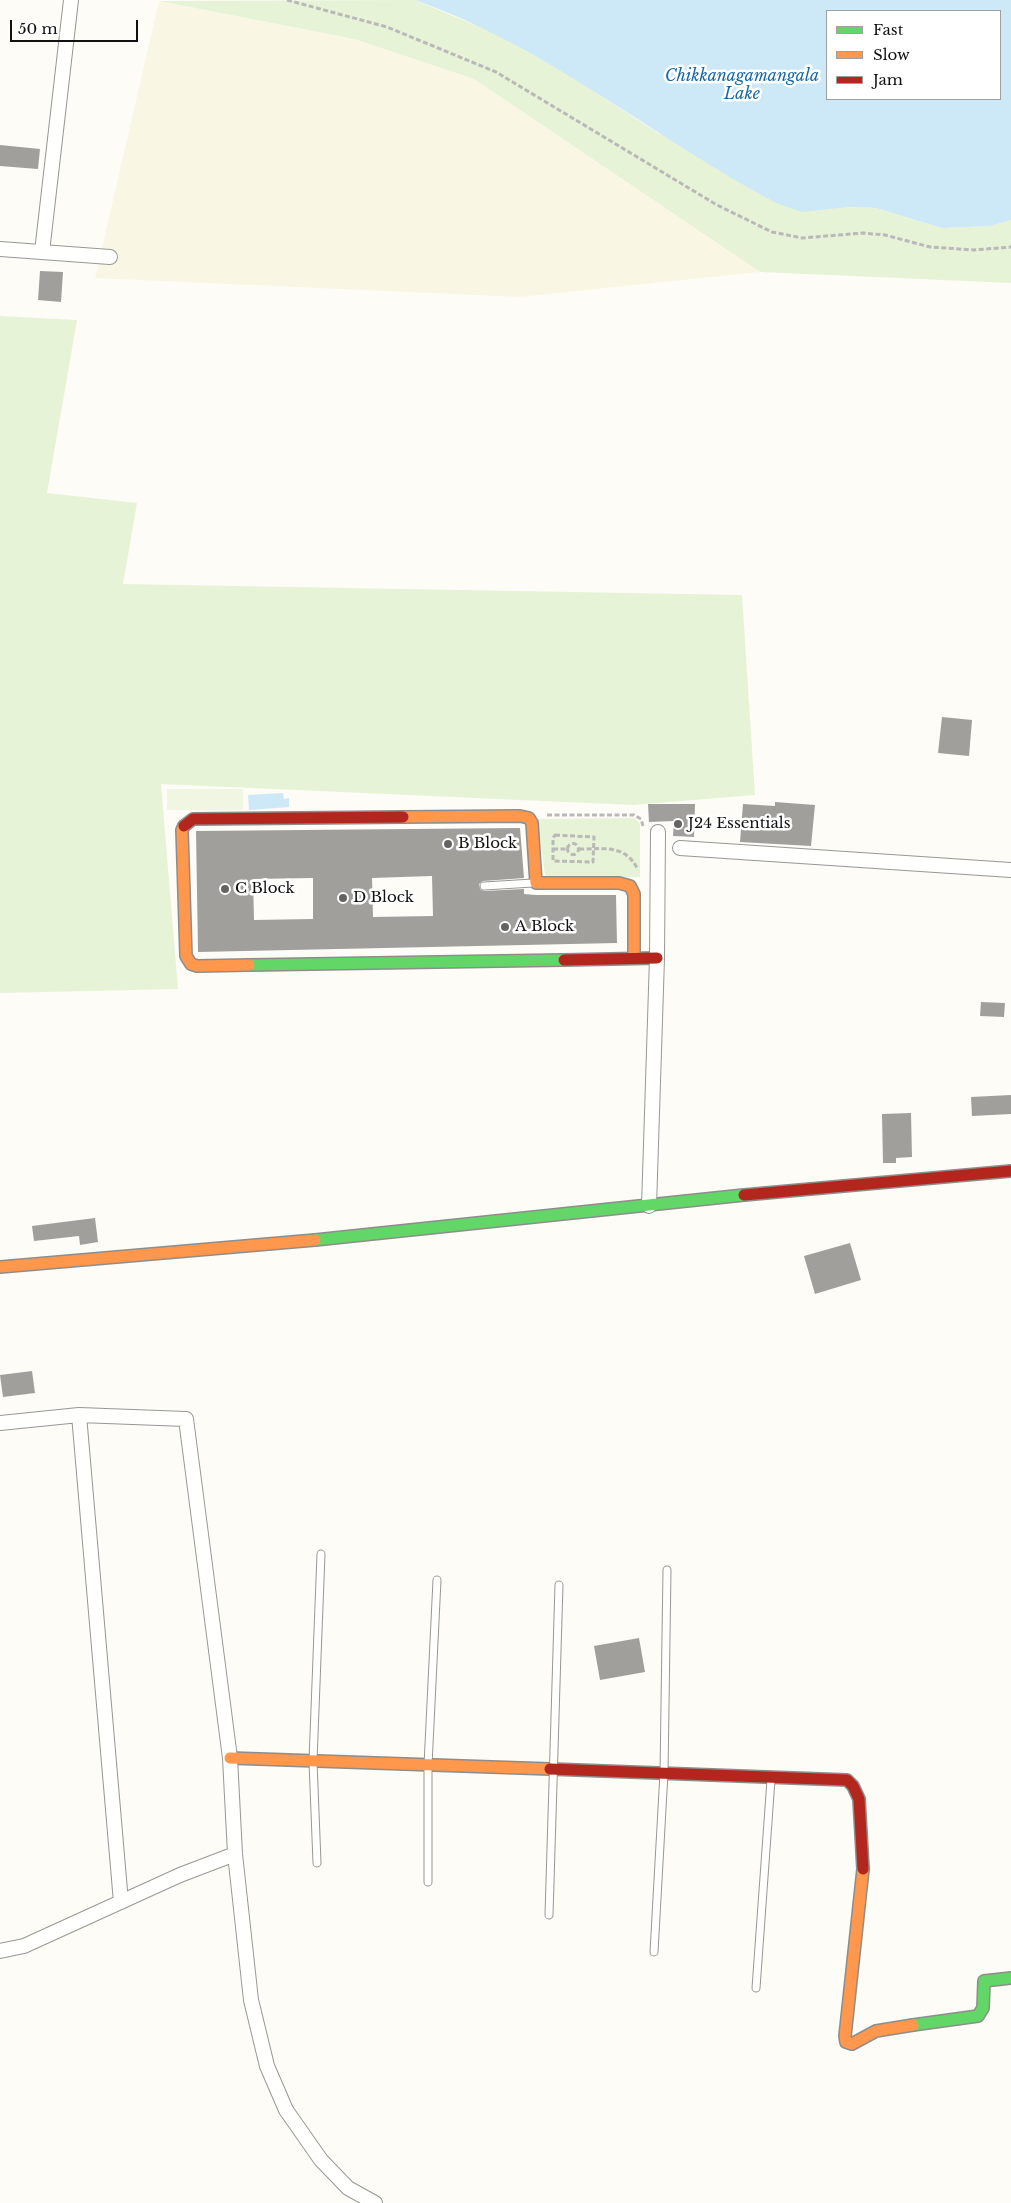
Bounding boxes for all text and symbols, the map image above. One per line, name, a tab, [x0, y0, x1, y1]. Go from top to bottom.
scale bar	[12, 10, 140, 42]
legend	[826, 10, 1001, 100]
text: 50 m	[18, 19, 58, 38]
text: Fast	[873, 20, 903, 39]
text: Slow	[873, 45, 910, 64]
water label: Chikkanagamangala Lake	[665, 66, 819, 104]
text: Jam	[873, 70, 903, 89]
place label: J24 Essentials	[688, 815, 790, 833]
marker: J24 Essentials	[672, 818, 684, 830]
place label: B Block	[458, 835, 517, 853]
marker: B Block	[442, 838, 454, 850]
place label: C Block	[235, 880, 295, 898]
marker: C Block	[219, 883, 231, 895]
place label: D Block	[353, 889, 414, 907]
marker: D Block	[337, 892, 349, 904]
place label: A Block	[515, 918, 574, 936]
marker: A Block	[499, 921, 511, 933]

